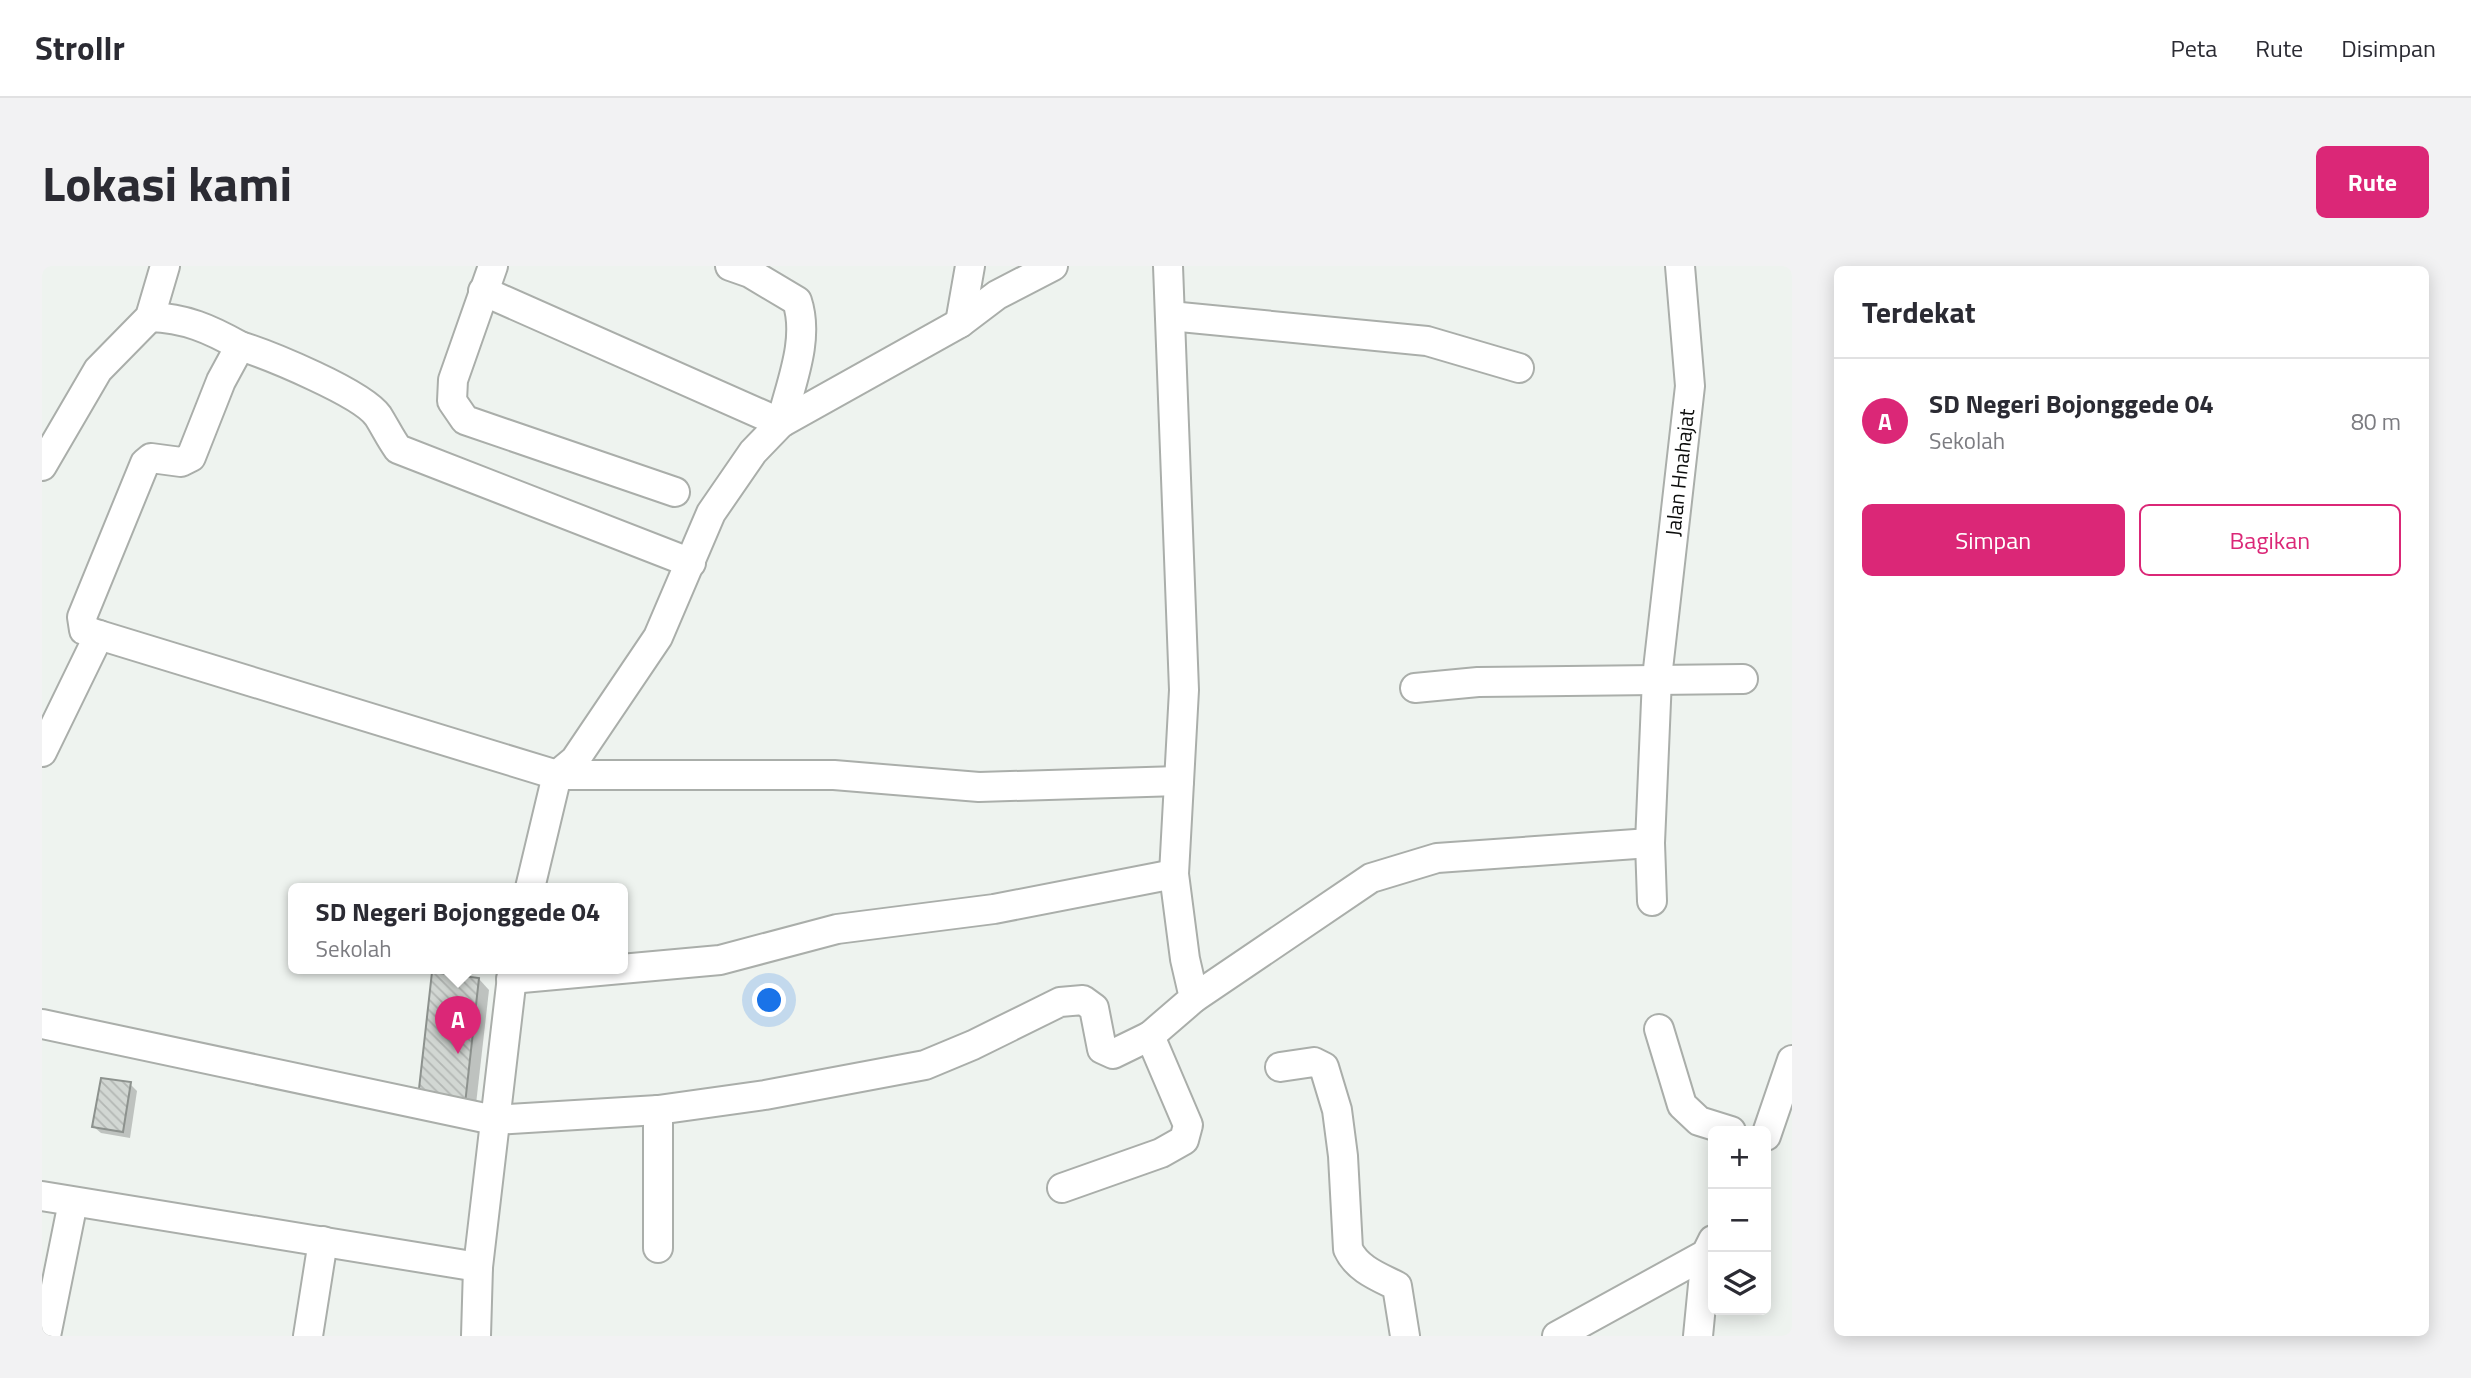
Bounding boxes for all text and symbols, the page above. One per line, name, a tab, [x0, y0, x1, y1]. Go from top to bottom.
text: Strollr	[35, 23, 125, 73]
text: Peta	[2171, 30, 2217, 66]
text: Rute	[2255, 30, 2303, 66]
text: Disimpan	[2341, 30, 2436, 66]
text: Lokasi kami	[42, 145, 292, 220]
button: Rute	[2316, 146, 2429, 218]
text: Terdekat	[1862, 289, 1976, 335]
text: SD Negeri Bojonggede 04	[1929, 384, 2214, 423]
text: A	[1878, 404, 1892, 439]
text: 80 m	[2351, 404, 2401, 439]
street label: Jalan Hnahajat	[1656, 406, 1702, 538]
text: Sekolah	[1929, 423, 2005, 458]
button: Simpan	[1862, 504, 2125, 576]
button: Bagikan	[2139, 504, 2401, 576]
popup	[288, 883, 628, 974]
text: SD Negeri Bojonggede 04	[316, 892, 600, 931]
text: Sekolah	[316, 931, 392, 966]
your location	[752, 983, 786, 1017]
pin: A	[435, 996, 481, 1054]
map controls	[1708, 1126, 1771, 1315]
button: +	[1708, 1126, 1771, 1189]
button: −	[1708, 1189, 1771, 1252]
button: layers	[1708, 1252, 1771, 1315]

